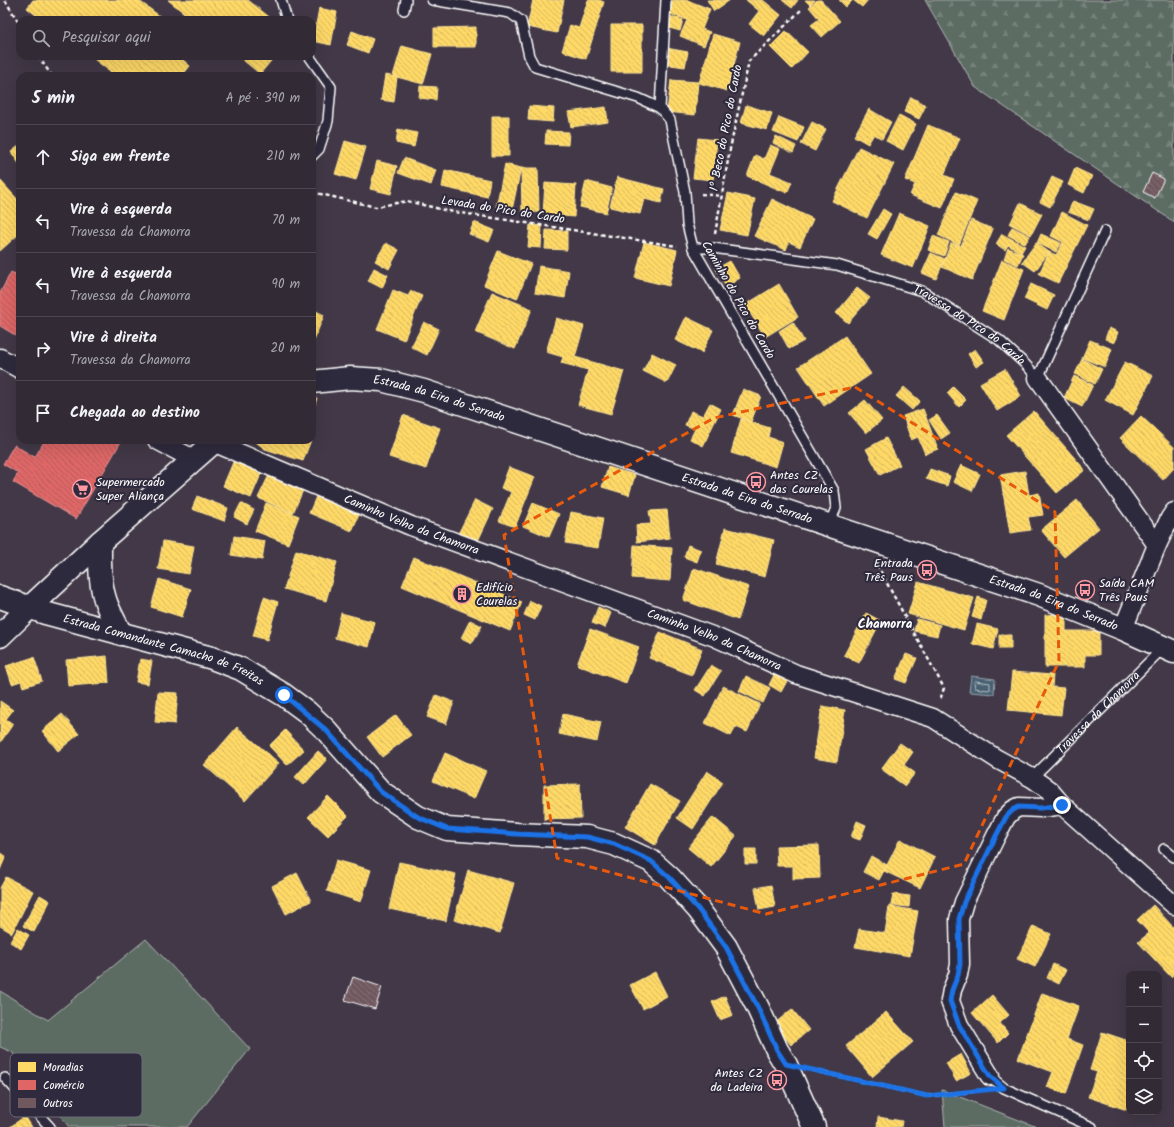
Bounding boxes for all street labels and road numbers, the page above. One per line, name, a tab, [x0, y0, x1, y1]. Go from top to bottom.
street label: 1º Beco do Pico do Cardo	[704, 63, 748, 193]
street label: Levada do Pico do Cardo	[440, 191, 566, 229]
street label: Caminho do Pico do Cardo	[696, 237, 780, 363]
street label: Travessa do Pico do Cardo	[911, 279, 1030, 369]
street label: Estrada da Eira do Serrado	[373, 370, 507, 427]
street label: Estrada da Eira do Serrado	[679, 468, 815, 529]
street label: Caminho Velho da Chamorra	[341, 489, 482, 560]
street label: Estrada da Eira do Serrado	[987, 570, 1121, 636]
street label: Caminho Velho da Chamorra	[644, 603, 785, 676]
street label: Estrada Comandante Camacho de Freitas	[61, 609, 268, 690]
street label: Travessa da Chamorra	[1052, 666, 1145, 759]

